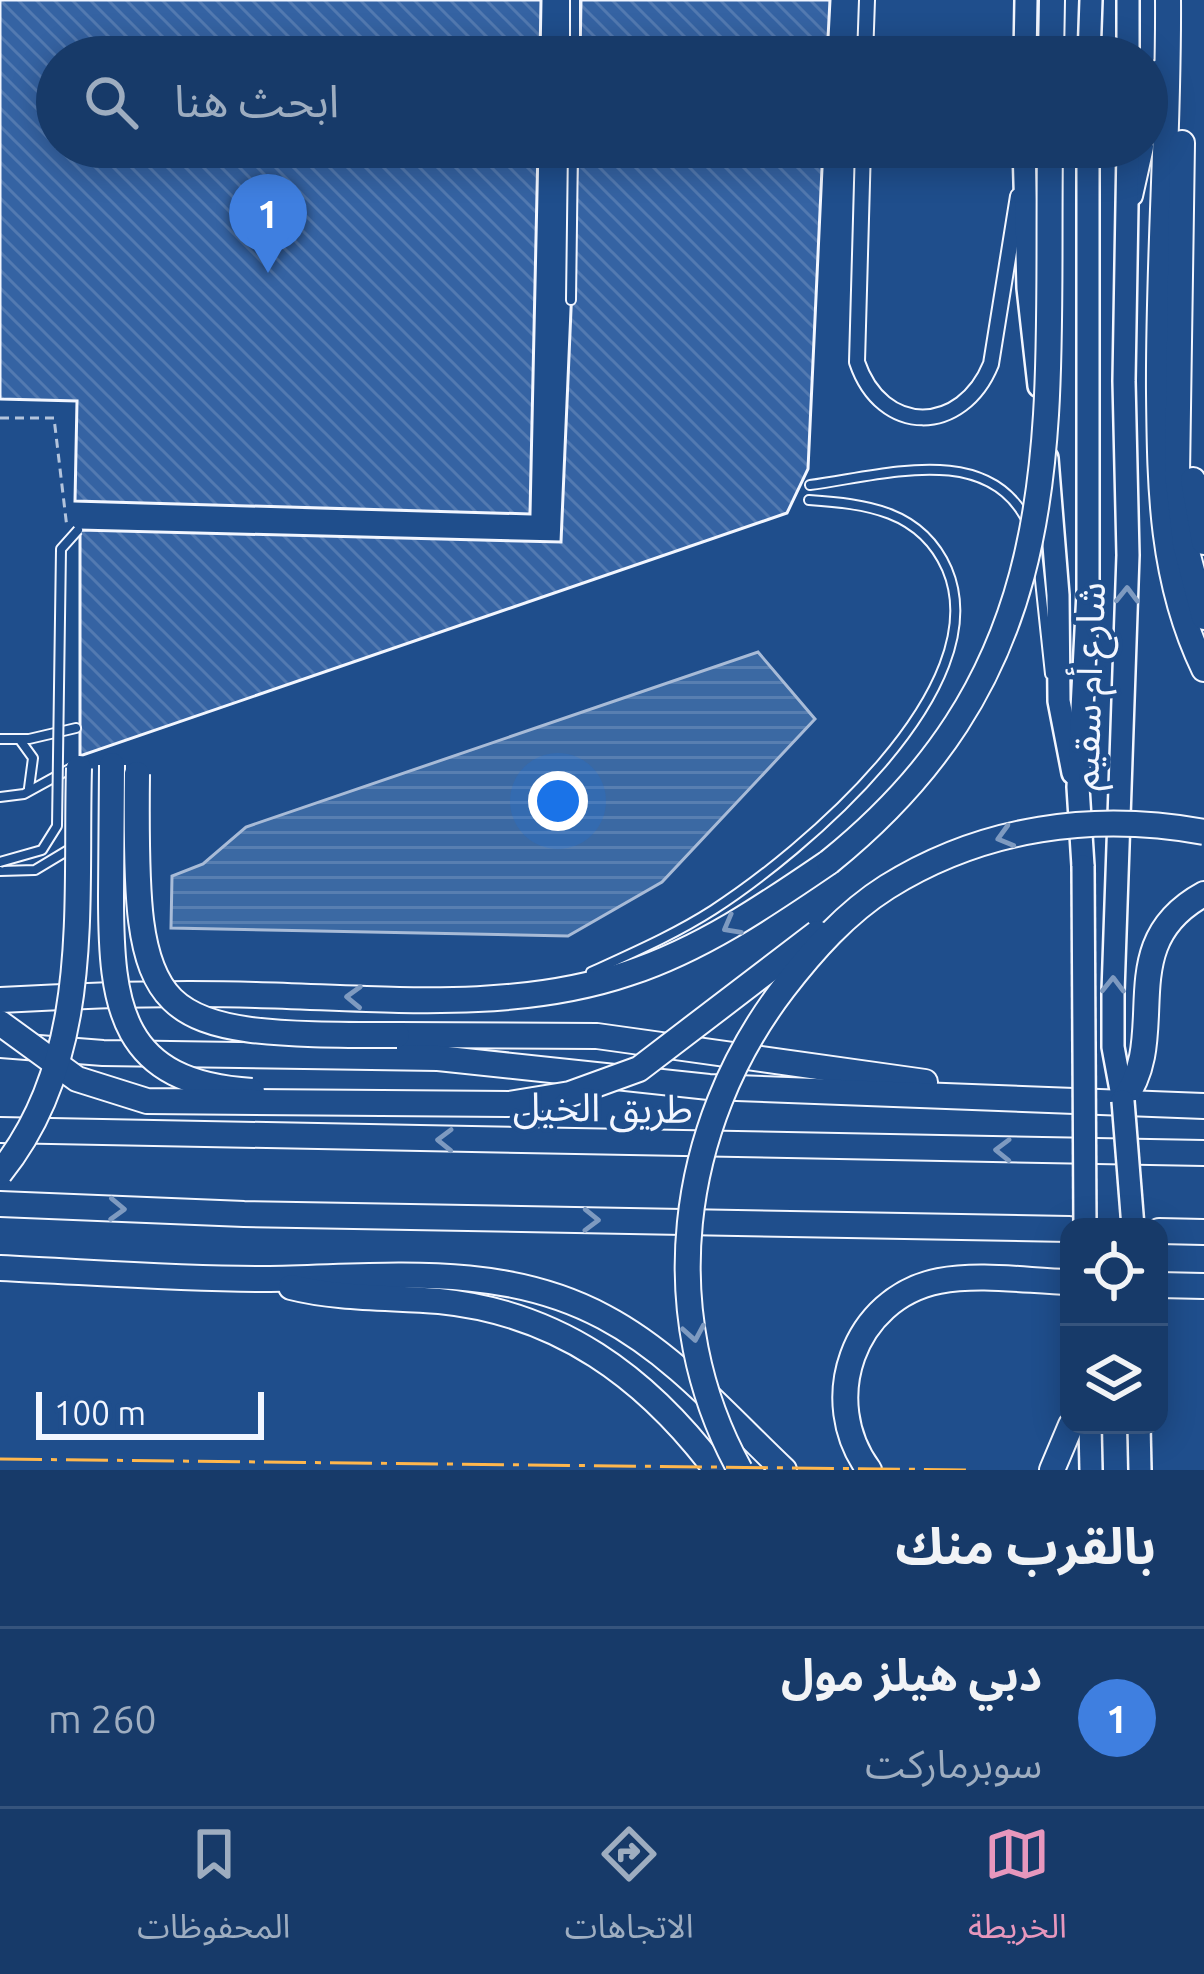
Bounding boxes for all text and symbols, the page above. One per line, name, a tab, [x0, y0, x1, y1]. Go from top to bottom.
search box	[36, 36, 1168, 168]
icon: search	[78, 69, 144, 135]
text: ابحث هنا	[174, 75, 339, 126]
pin: 1	[229, 174, 307, 273]
street label: شارع أم سقيم	[1060, 581, 1121, 791]
one-way arrow	[1114, 585, 1140, 604]
your location	[528, 771, 588, 831]
one-way arrow	[995, 823, 1016, 848]
one-way arrow	[722, 912, 743, 935]
one-way arrow	[1100, 975, 1126, 994]
one-way arrow	[344, 985, 363, 1011]
street label: طريق الخيل	[513, 1084, 693, 1134]
one-way arrow	[435, 1128, 454, 1154]
one-way arrow	[993, 1137, 1011, 1163]
one-way arrow	[108, 1195, 127, 1221]
one-way arrow	[582, 1207, 601, 1233]
map controls	[1060, 1218, 1168, 1434]
button: locate	[1060, 1218, 1168, 1326]
one-way arrow	[680, 1323, 705, 1343]
button: layers	[1060, 1326, 1168, 1434]
scale bar	[36, 1386, 264, 1439]
text: 100 m	[54, 1394, 146, 1431]
text: بالقرب منك	[895, 1516, 1156, 1574]
text: دبي هيلز مول	[781, 1649, 1042, 1700]
text: 260 m	[48, 1697, 157, 1740]
text: 1	[1106, 1697, 1128, 1740]
text: سوبرماركت	[865, 1742, 1042, 1785]
tab: المحفوظات	[137, 1821, 290, 1962]
tab: الاتجاهات	[565, 1821, 694, 1962]
tab: الخريطة	[968, 1821, 1067, 1962]

